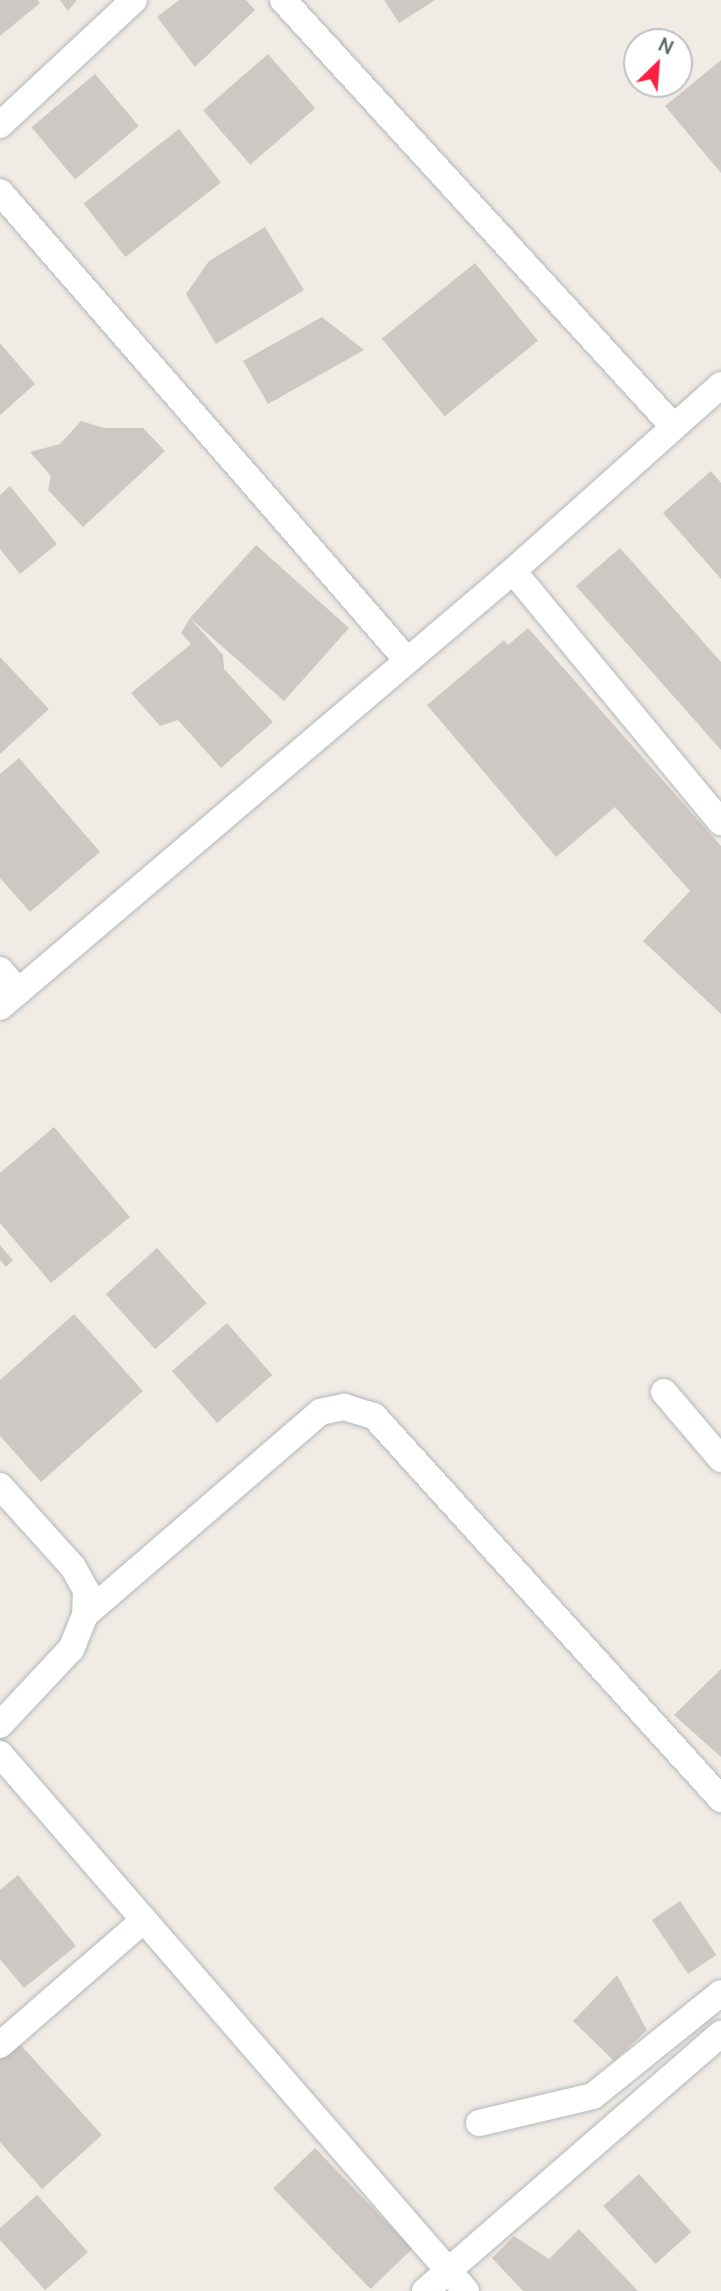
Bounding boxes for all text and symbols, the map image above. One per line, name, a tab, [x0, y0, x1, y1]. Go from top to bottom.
north arrow	[623, 28, 693, 98]
text: N	[654, 31, 678, 60]

